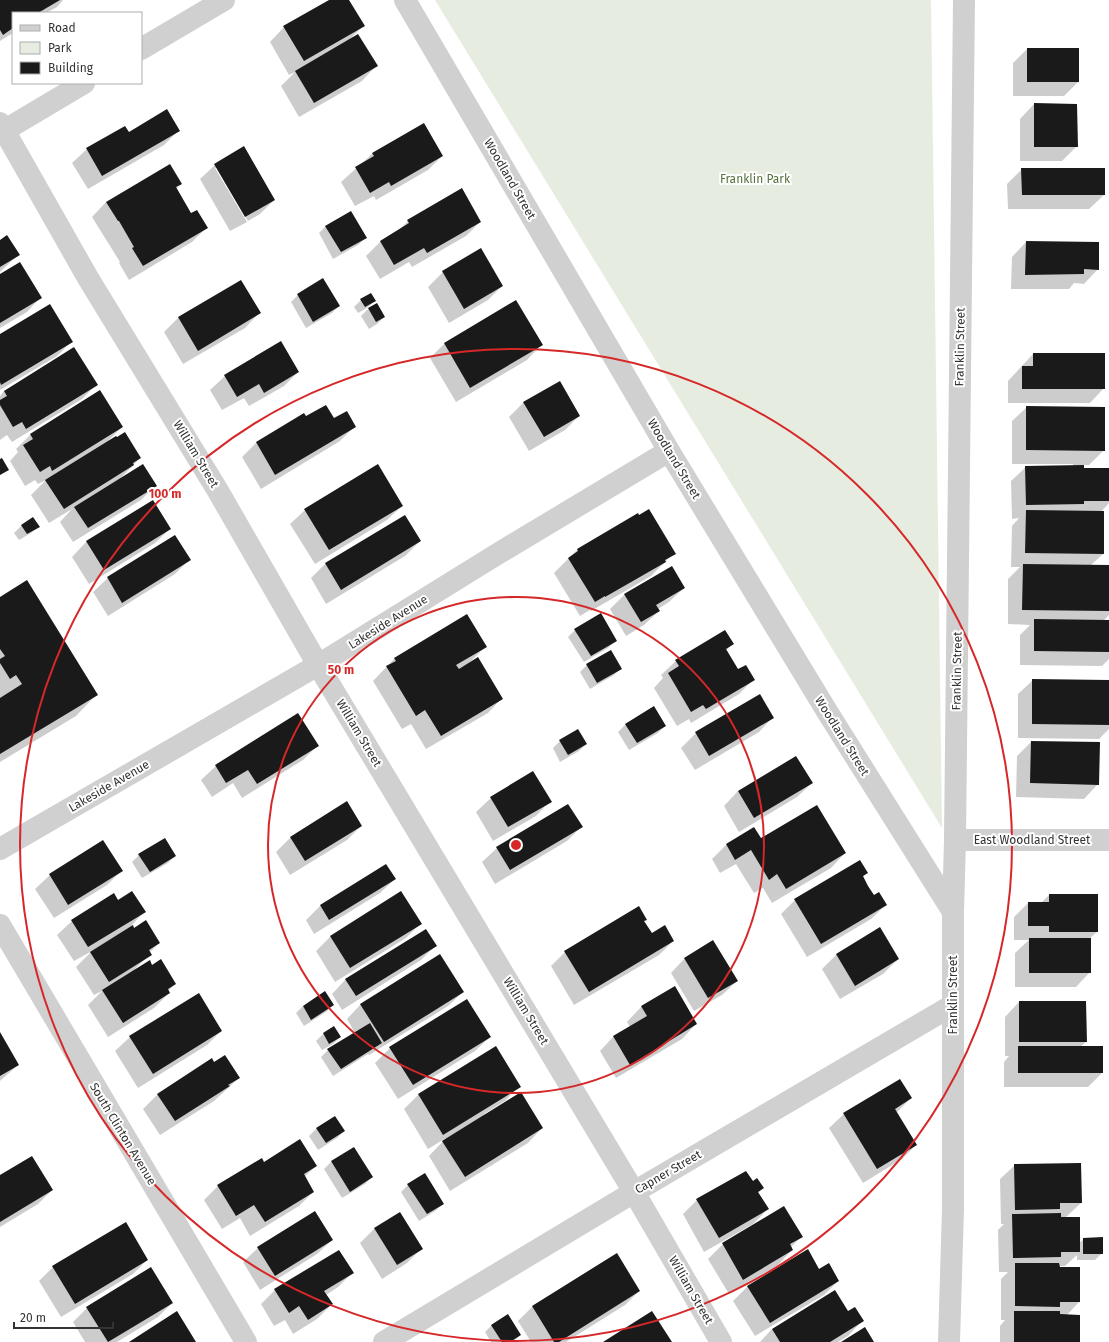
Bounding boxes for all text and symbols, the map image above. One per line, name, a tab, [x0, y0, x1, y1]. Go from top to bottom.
legend	[12, 12, 142, 84]
text: Road	[48, 21, 76, 35]
text: Park	[48, 41, 72, 55]
text: Building	[48, 61, 94, 75]
street label: Woodland Street	[481, 136, 539, 222]
park label: Franklin Park	[720, 172, 791, 186]
street label: Franklin Street	[952, 307, 968, 387]
street label: Woodland Street	[645, 416, 704, 502]
street label: William Street	[170, 418, 222, 491]
text: 100 m	[149, 487, 181, 501]
street label: Lakeside Avenue	[346, 592, 430, 652]
street label: Franklin Street	[949, 631, 965, 711]
text: 50 m	[328, 663, 354, 677]
street label: Woodland Street	[812, 694, 872, 779]
street label: William Street	[333, 697, 385, 770]
street label: Lakeside Avenue	[66, 757, 152, 815]
street label: East Woodland Street	[974, 833, 1091, 847]
centre of rings	[509, 838, 523, 852]
street label: Franklin Street	[946, 955, 960, 1035]
street label: William Street	[500, 975, 552, 1048]
street label: South Clinton Avenue	[87, 1080, 159, 1188]
street label: Capner Street	[632, 1147, 704, 1197]
street label: William Street	[666, 1253, 716, 1327]
scale bar	[14, 1304, 113, 1330]
text: 20 m	[20, 1311, 46, 1325]

